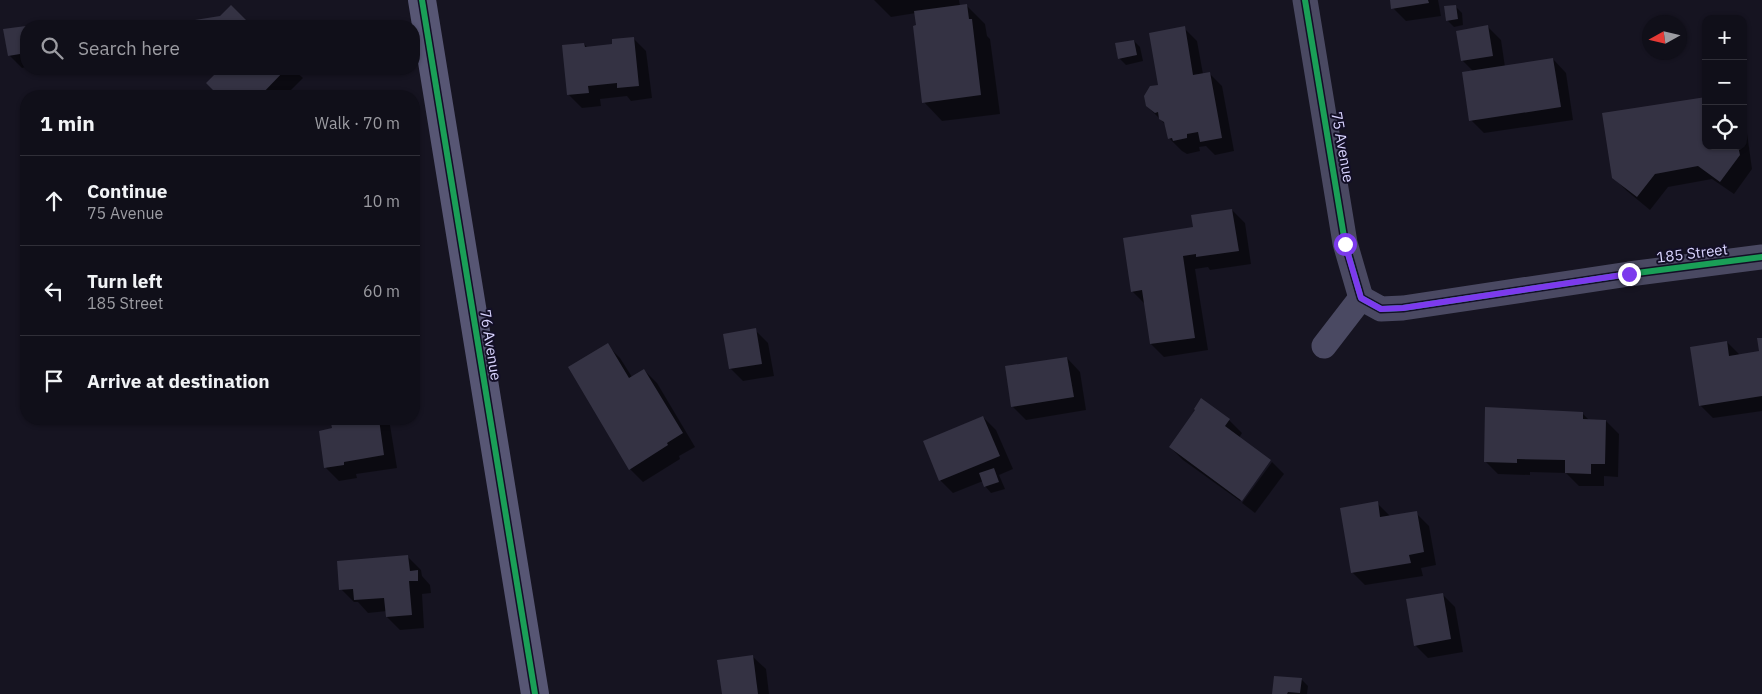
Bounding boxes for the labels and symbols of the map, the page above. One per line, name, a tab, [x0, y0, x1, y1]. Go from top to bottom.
north arrow	[1642, 15, 1687, 60]
street label: 75 Avenue	[1327, 110, 1359, 184]
route start	[1334, 233, 1357, 256]
street label: 185 Street	[1655, 239, 1729, 267]
route end	[1618, 263, 1641, 286]
street label: 76 Avenue	[476, 308, 506, 382]

